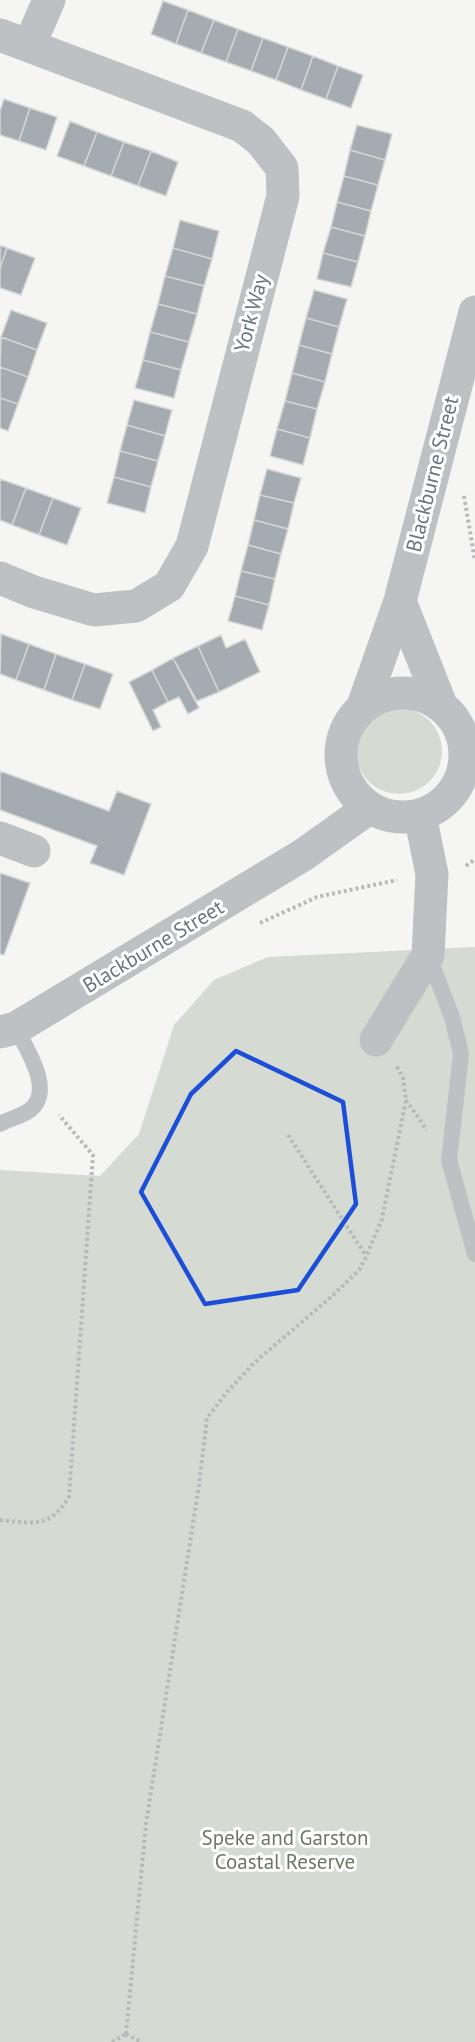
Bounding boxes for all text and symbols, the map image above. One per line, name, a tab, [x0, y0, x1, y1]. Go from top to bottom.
street label: York Way	[228, 271, 274, 355]
street label: Blackburne Street	[400, 393, 464, 555]
street label: Blackburne Street	[78, 893, 228, 999]
park label: Speke and Garston Coastal Reserve	[202, 1824, 368, 1875]

